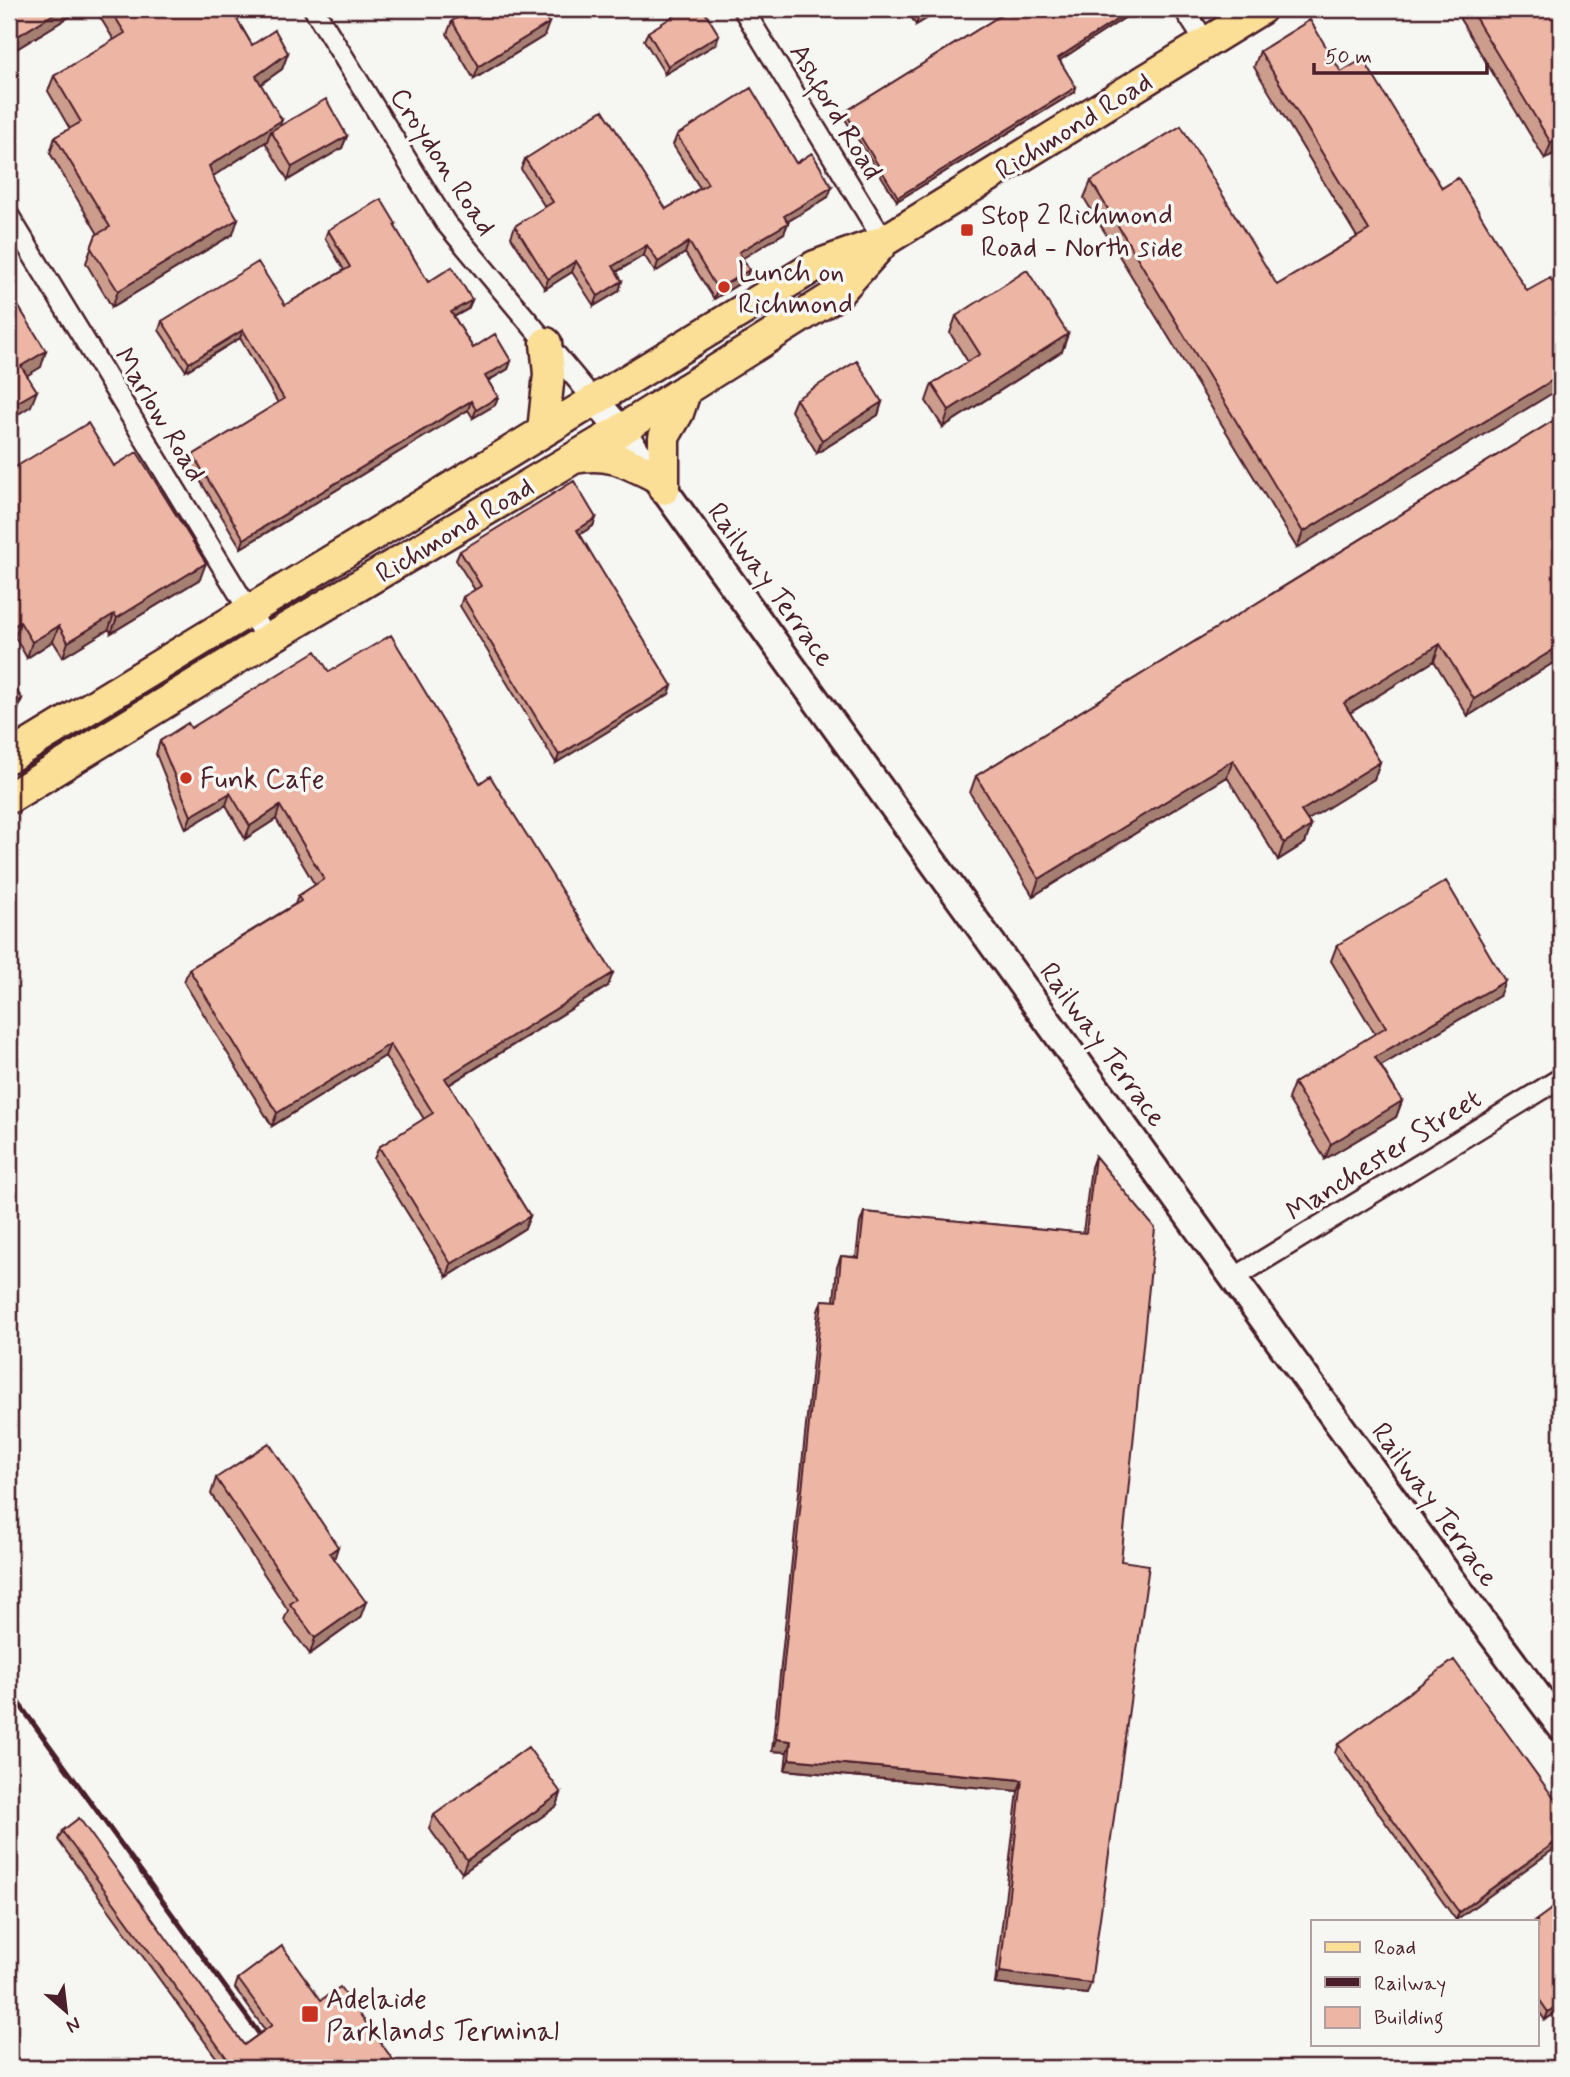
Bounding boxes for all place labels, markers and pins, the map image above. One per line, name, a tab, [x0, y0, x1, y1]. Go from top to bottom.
place label: Stop 2 Richmond Road - North side	[981, 198, 1183, 267]
marker: Stop 2 Richmond Road - North side	[959, 222, 975, 238]
place label: Lunch on Richmond	[738, 255, 853, 324]
marker: Lunch on Richmond	[716, 279, 732, 295]
place label: Funk Cafe	[200, 762, 325, 799]
marker: Funk Cafe	[178, 770, 194, 786]
place label: Adelaide Parklands Terminal	[326, 1982, 559, 2051]
marker: Adelaide Parklands Terminal	[300, 2004, 320, 2024]

